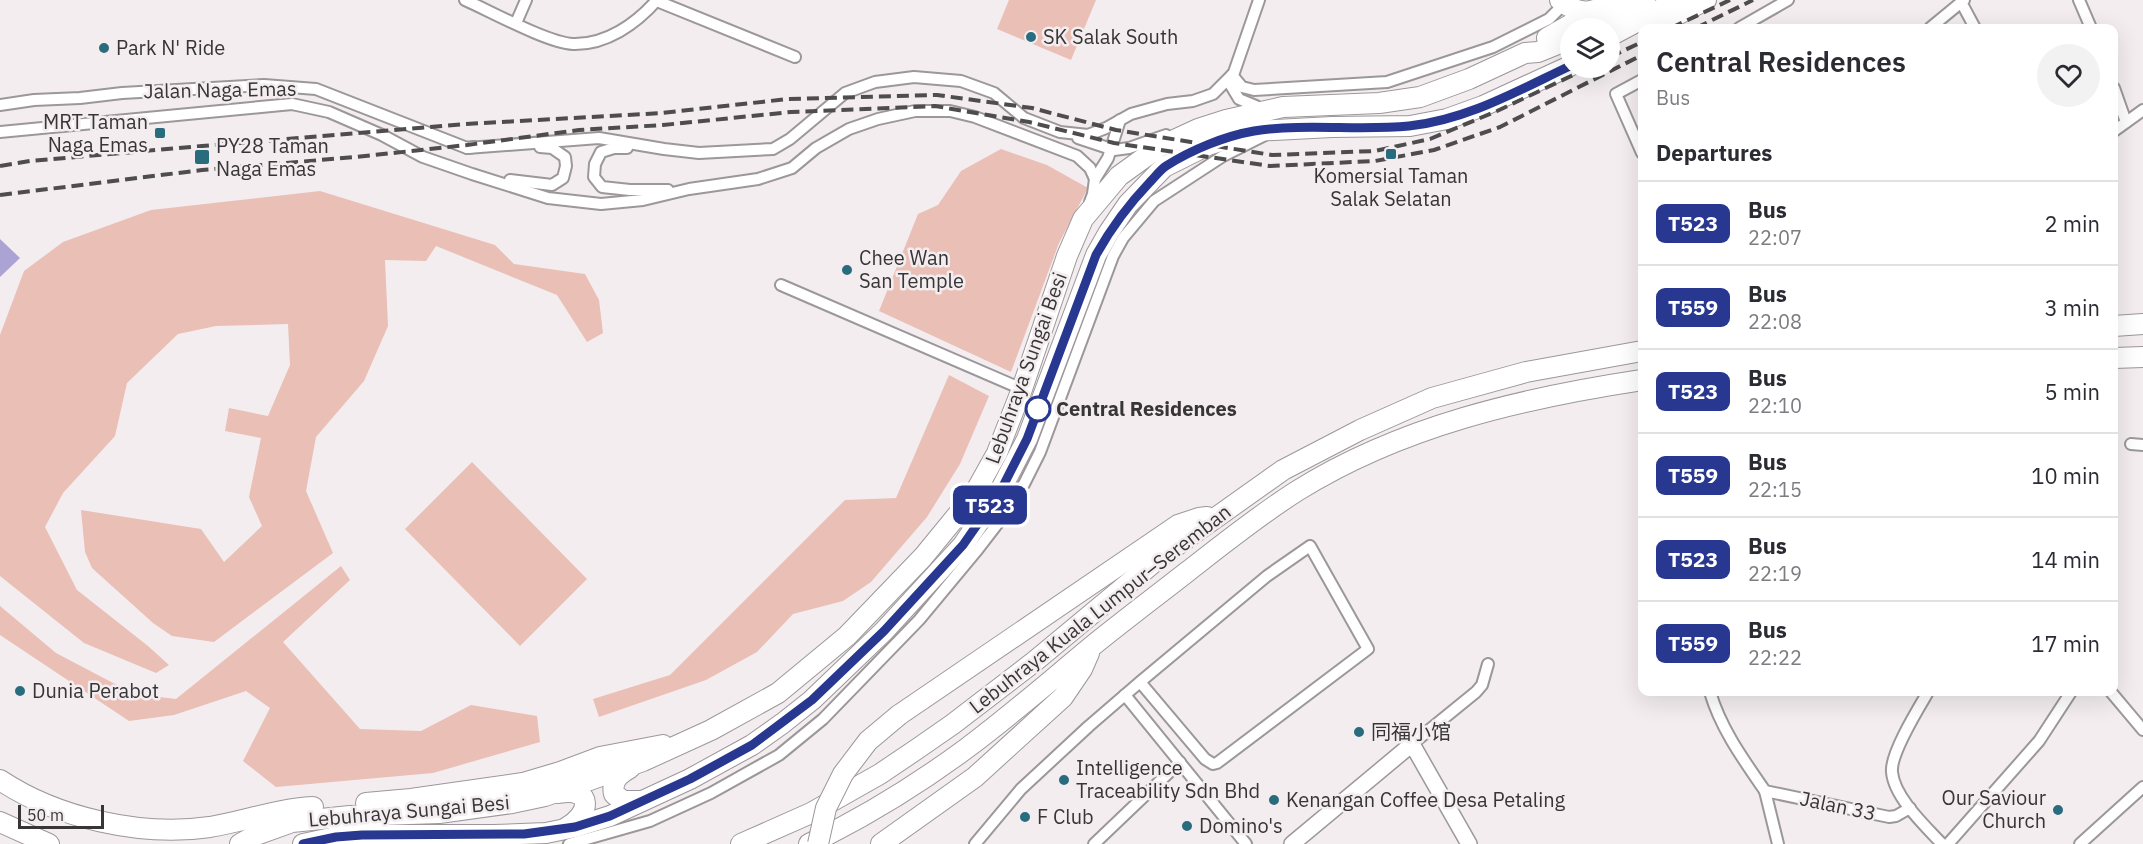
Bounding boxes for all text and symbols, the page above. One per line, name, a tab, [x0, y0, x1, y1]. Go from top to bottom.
map controls	[1560, 18, 1620, 78]
button: layers	[1560, 18, 1620, 78]
place label: SK Salak South	[1043, 23, 1178, 50]
marker: SK Salak South	[1024, 30, 1038, 44]
place label: Park N' Ride	[116, 34, 225, 61]
marker: Park N' Ride	[97, 41, 111, 55]
text: Central Residences	[1656, 43, 1906, 80]
button: heart	[2037, 44, 2100, 107]
street label: Jalan Naga Emas	[143, 75, 297, 104]
text: Bus	[1656, 84, 1690, 111]
place label: MRT Taman Naga Emas	[43, 108, 148, 158]
marker: MRT Taman Naga Emas	[153, 126, 167, 140]
place label: PY28 Taman Naga Emas	[216, 132, 329, 182]
text: Departures	[1656, 138, 1772, 167]
marker: Komersial Taman Salak Selatan	[1384, 147, 1398, 161]
marker: PY28 Taman Naga Emas	[193, 148, 211, 166]
place label: Komersial Taman Salak Selatan	[1314, 162, 1468, 212]
text: Bus	[1748, 195, 1787, 224]
text: T523	[1668, 209, 1718, 237]
text: 2 min	[2044, 209, 2100, 238]
text: 22:07	[1748, 224, 1802, 251]
place label: Chee Wan San Temple	[859, 244, 964, 294]
marker: Chee Wan San Temple	[840, 263, 854, 277]
street label: Lebuhraya Sungai Besi	[978, 268, 1073, 467]
text: Bus	[1748, 279, 1787, 308]
text: T559	[1668, 293, 1718, 321]
text: 3 min	[2044, 293, 2100, 322]
text: 22:08	[1748, 308, 1802, 335]
text: Bus	[1748, 363, 1787, 392]
text: T523	[1668, 377, 1718, 405]
text: 5 min	[2044, 377, 2100, 406]
text: 22:10	[1748, 392, 1802, 419]
place label: Central Residences	[1056, 395, 1237, 422]
marker: Central Residences	[1025, 396, 1051, 422]
text: Bus	[1748, 447, 1787, 476]
text: T559	[1668, 461, 1718, 489]
text: 10 min	[2031, 461, 2100, 490]
text: 22:15	[1748, 476, 1802, 503]
line badge: T523	[948, 486, 1032, 524]
text: T523	[965, 491, 1015, 519]
street label: Lebuhraya Kuala Lumpur–Seremban	[963, 498, 1236, 719]
text: Bus	[1748, 531, 1787, 560]
text: T523	[1668, 545, 1718, 573]
text: 14 min	[2031, 545, 2100, 574]
text: 22:19	[1748, 560, 1802, 587]
text: Bus	[1748, 615, 1787, 644]
text: T559	[1668, 629, 1718, 657]
text: 17 min	[2031, 629, 2100, 658]
text: 22:22	[1748, 644, 1802, 671]
place label: Dunia Perabot	[32, 677, 159, 704]
marker: Dunia Perabot	[13, 684, 27, 698]
place label: 同福小馆	[1371, 718, 1451, 745]
marker: 同福小馆	[1352, 725, 1366, 739]
place label: Intelligence Traceability Sdn Bhd	[1076, 754, 1260, 804]
marker: Intelligence Traceability Sdn Bhd	[1057, 773, 1071, 787]
street label: Jalan 33	[1798, 784, 1879, 827]
place label: Our Saviour Church	[1942, 784, 2046, 834]
place label: Kenangan Coffee Desa Petaling	[1286, 786, 1566, 813]
street label: Lebuhraya Sungai Besi	[307, 788, 511, 833]
marker: Kenangan Coffee Desa Petaling	[1267, 793, 1281, 807]
scale bar	[18, 802, 104, 830]
place label: F Club	[1037, 803, 1094, 830]
marker: Our Saviour Church	[2051, 803, 2065, 817]
text: 50 m	[27, 805, 64, 825]
marker: F Club	[1018, 810, 1032, 824]
place label: Domino's	[1199, 812, 1283, 839]
marker: Domino's	[1180, 819, 1194, 833]

